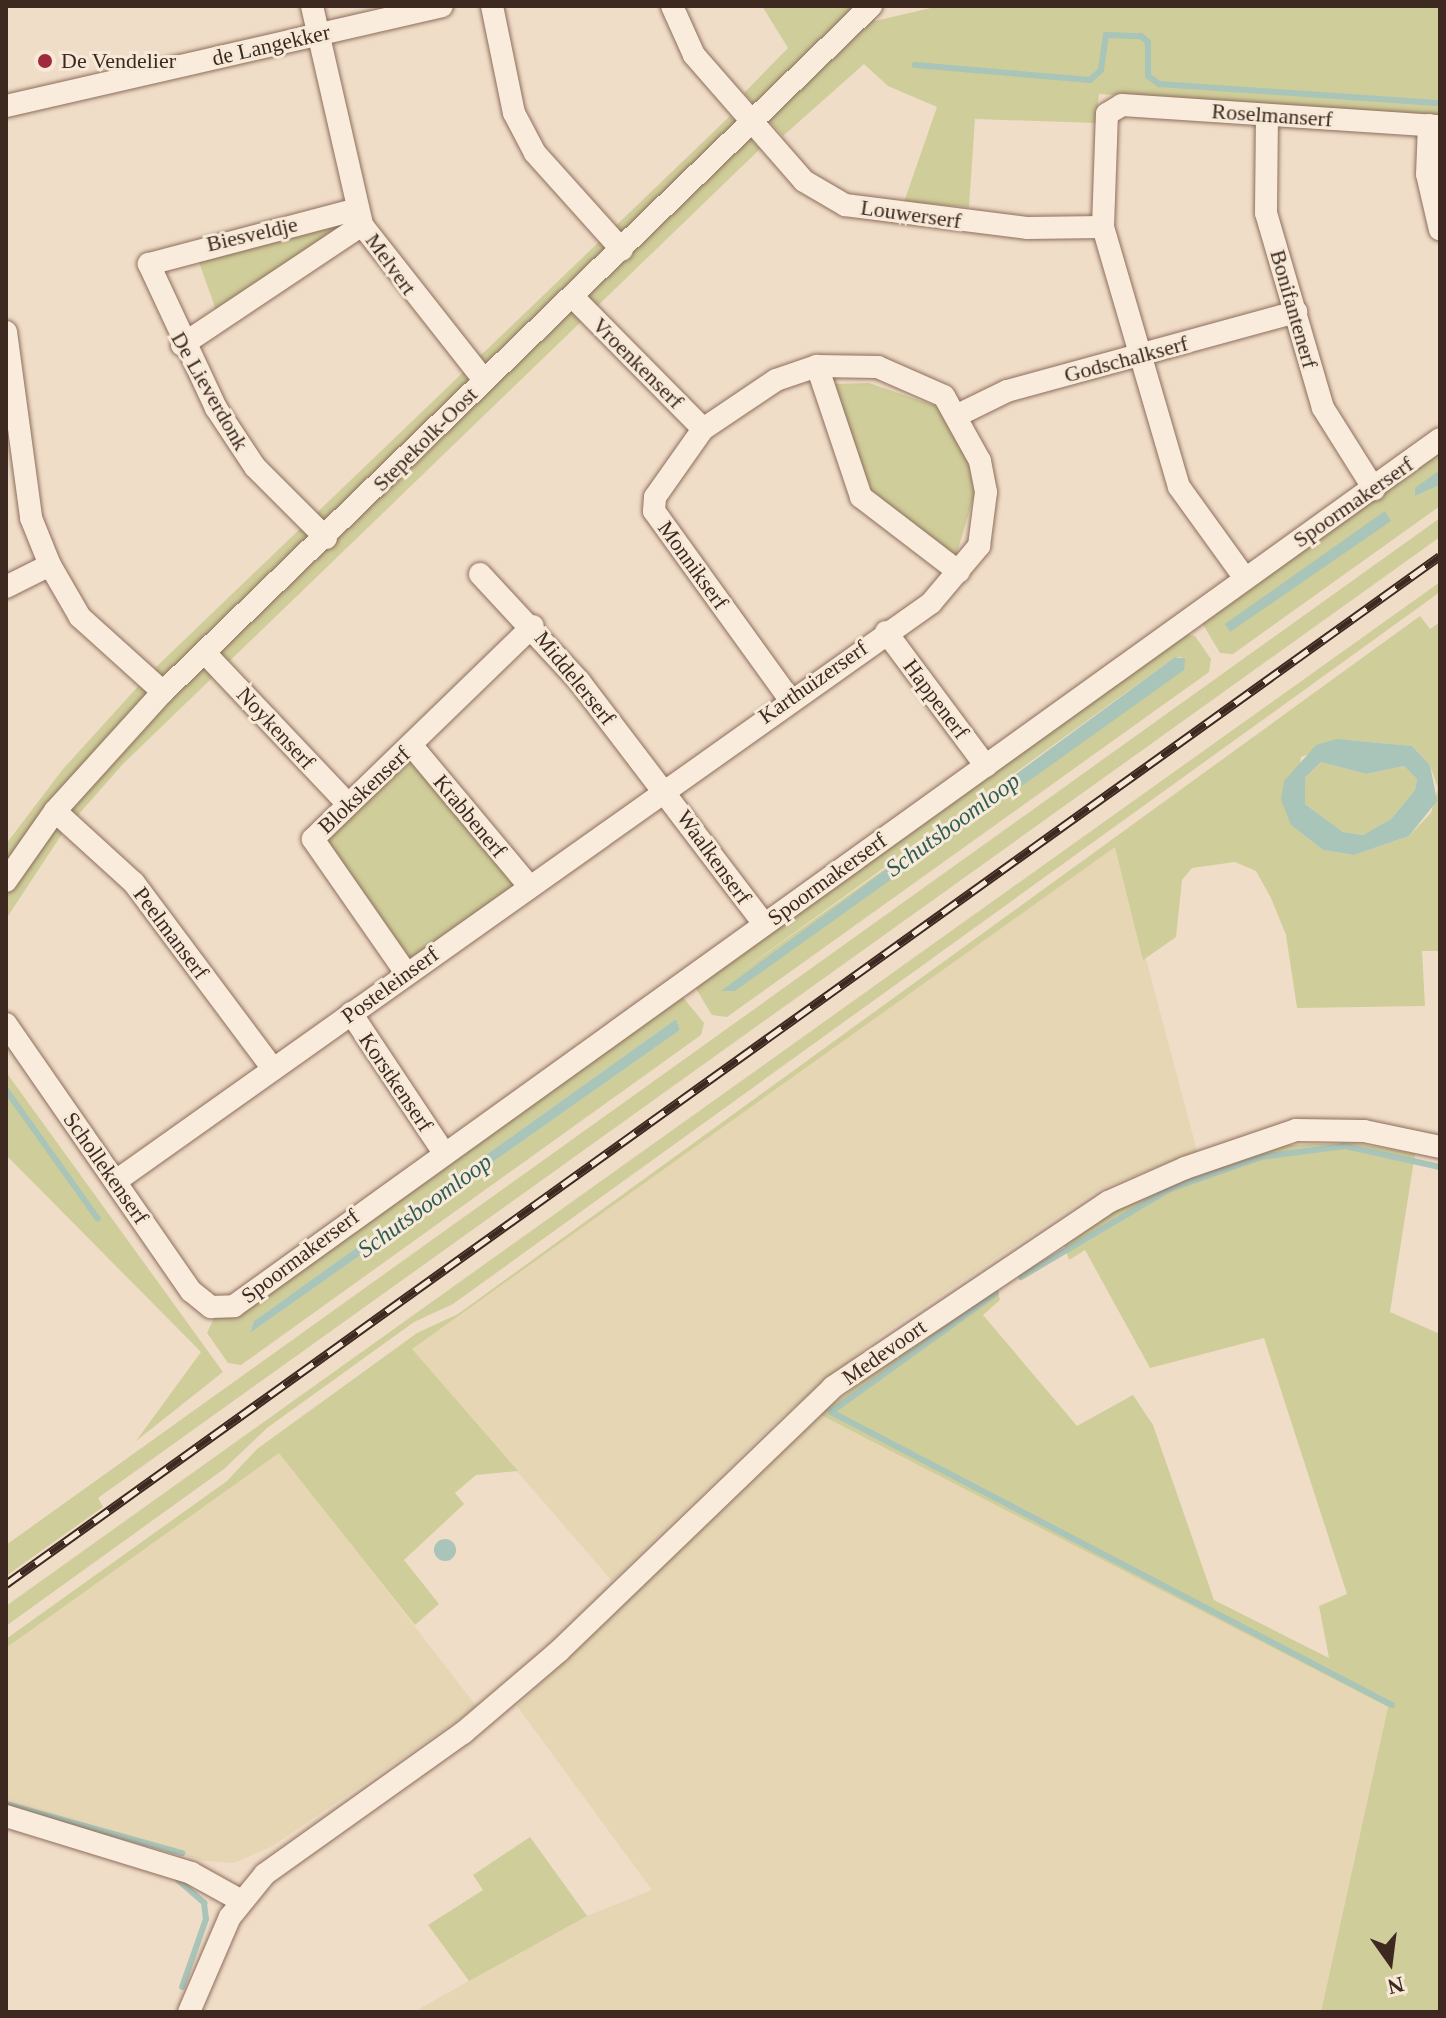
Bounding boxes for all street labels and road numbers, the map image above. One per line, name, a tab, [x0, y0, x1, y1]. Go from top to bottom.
street label: de Langekker	[209, 19, 333, 71]
street label: Roselmanserf	[1211, 98, 1333, 132]
street label: Louwerserf	[859, 194, 963, 234]
street label: Biesveldje	[204, 211, 300, 257]
street label: Melvert	[360, 228, 422, 300]
street label: Bonifantenerf	[1264, 247, 1324, 371]
street label: Vroenkenserf	[587, 312, 689, 414]
street label: De Lieverdonk	[165, 327, 255, 455]
street label: Godschalkserf	[1061, 330, 1191, 388]
street label: Stepekolk-Oost	[367, 381, 483, 497]
street label: Spoormakerserf	[1288, 451, 1418, 553]
street label: Monnikserf	[652, 516, 734, 614]
street label: Middelerserf	[529, 626, 621, 730]
street label: Karthuizerserf	[753, 635, 873, 729]
street label: Happenerf	[898, 654, 974, 744]
street label: Noykenserf	[231, 681, 321, 775]
street label: Blokskenserf	[313, 741, 415, 839]
street label: Krabbenerf	[428, 769, 512, 863]
street label: Waalkenserf	[671, 805, 757, 909]
street label: Spoormakerserf	[762, 827, 892, 931]
street label: Peelmanserf	[128, 882, 214, 984]
street label: Posteleinserf	[336, 941, 444, 1029]
street label: Korstkenserf	[353, 1028, 439, 1136]
street label: Schollekenserf	[58, 1107, 154, 1229]
street label: Spoormakerserf	[236, 1203, 364, 1309]
street label: Medevoort	[837, 1314, 931, 1390]

